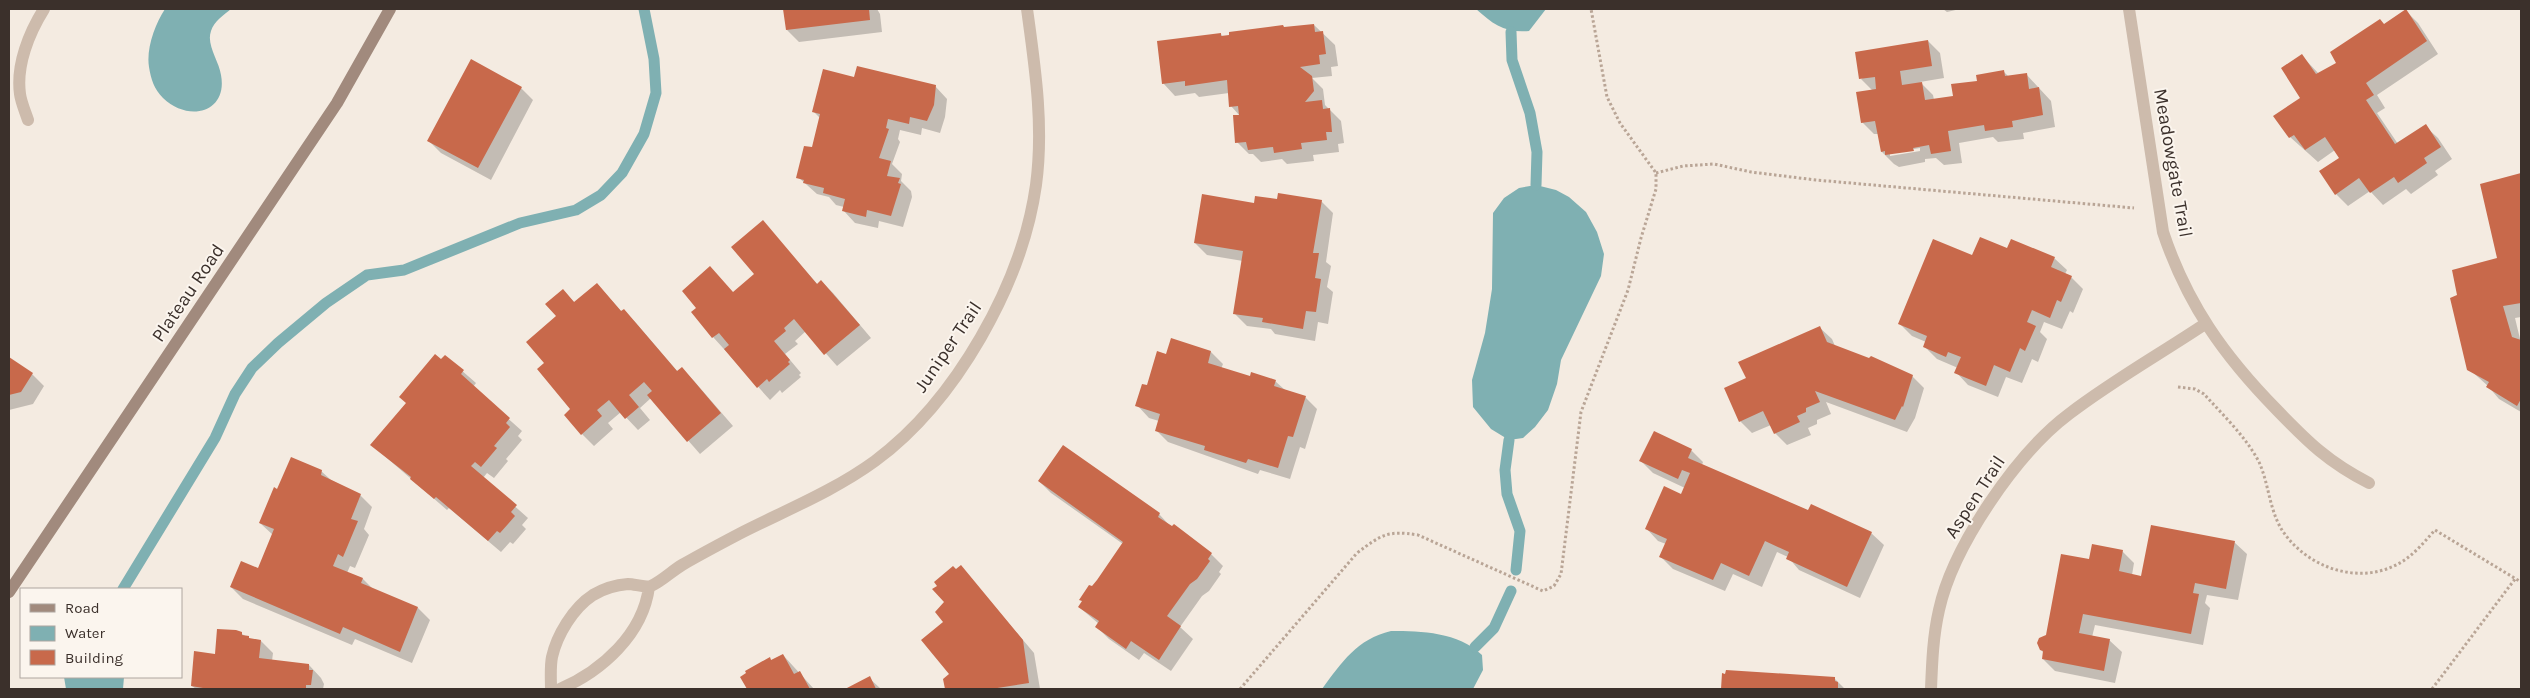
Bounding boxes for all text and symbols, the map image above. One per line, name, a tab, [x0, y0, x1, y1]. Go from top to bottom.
street label: Meadowgate Trail	[2149, 87, 2197, 239]
street label: Plateau Road	[147, 240, 229, 346]
street label: Juniper Trail	[910, 297, 986, 397]
street label: Aspen Trail	[1940, 452, 2010, 542]
legend	[20, 588, 182, 678]
text: Road	[65, 599, 100, 617]
text: Water	[65, 624, 106, 642]
text: Building	[65, 649, 123, 667]

